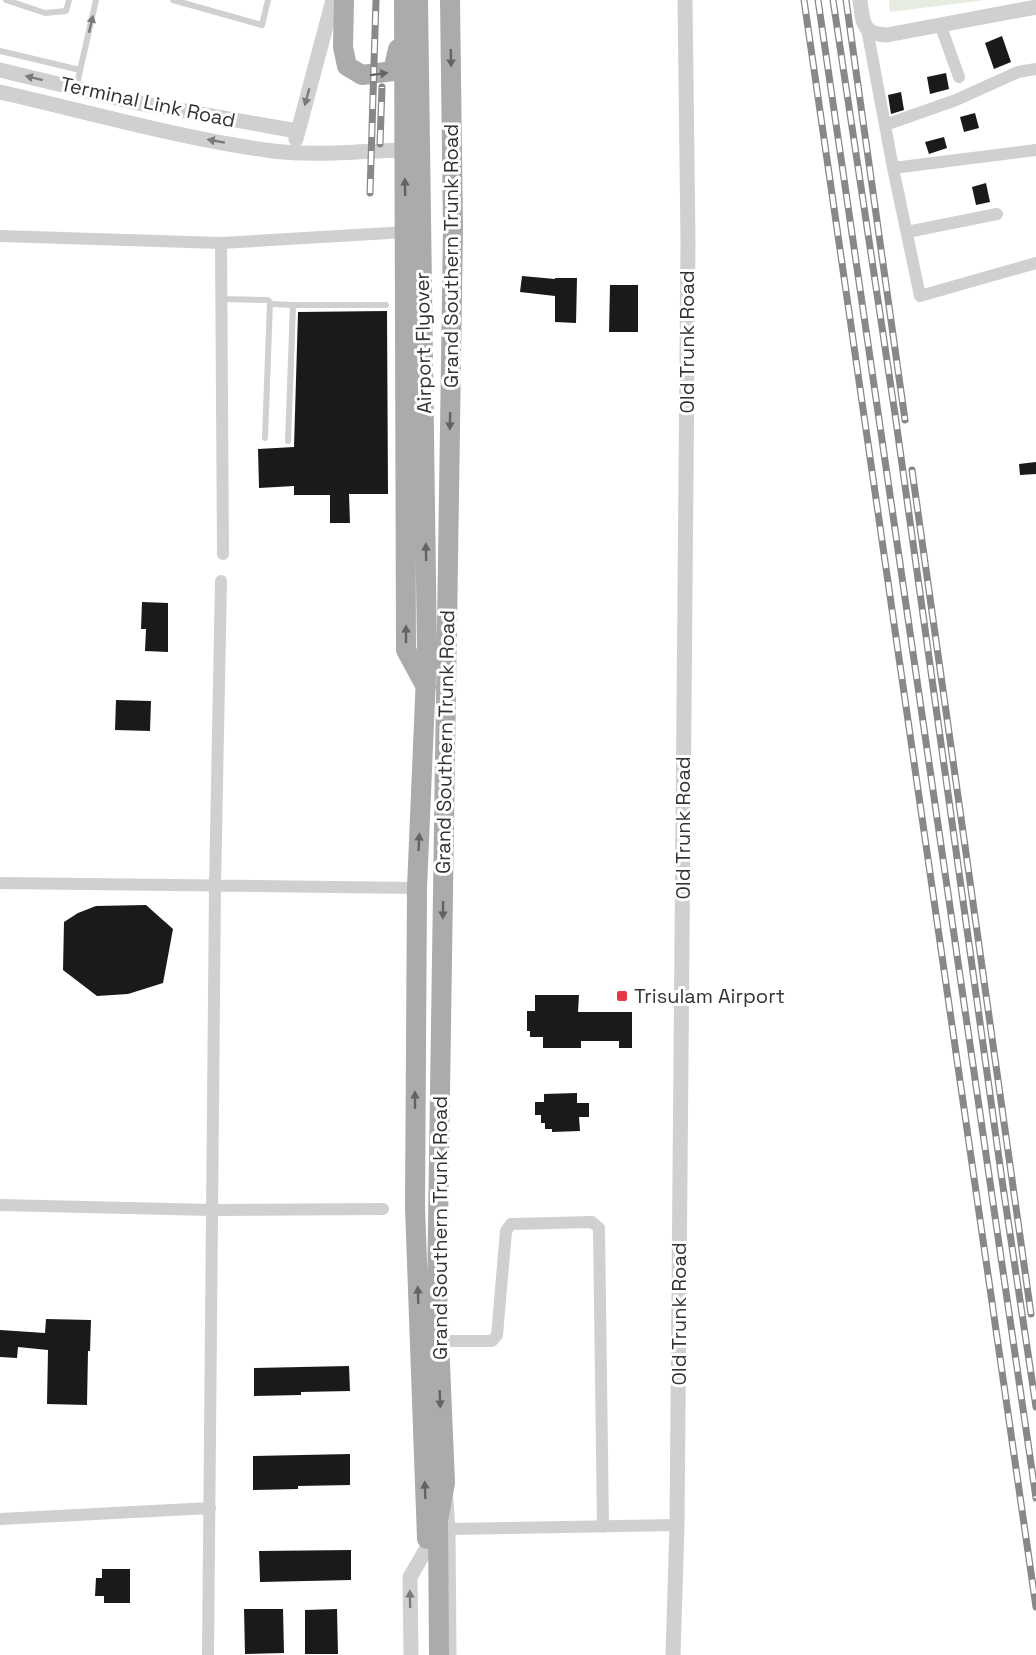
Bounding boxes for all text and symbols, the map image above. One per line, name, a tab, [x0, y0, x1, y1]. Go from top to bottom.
one-way arrow	[86, 15, 96, 33]
one-way arrow	[446, 49, 456, 68]
one-way arrow	[369, 69, 388, 78]
street label: Terminal Link Road	[58, 71, 238, 133]
one-way arrow	[25, 73, 44, 83]
one-way arrow	[301, 88, 311, 106]
street label: Grand Southern Trunk Road	[438, 124, 464, 388]
one-way arrow	[206, 136, 225, 145]
one-way arrow	[400, 177, 410, 196]
street label: Old Trunk Road	[674, 270, 700, 414]
street label: Airport Flyover	[409, 272, 437, 414]
one-way arrow	[446, 412, 455, 431]
one-way arrow	[421, 542, 431, 561]
street label: Grand Southern Trunk Road	[430, 610, 460, 874]
one-way arrow	[401, 624, 411, 643]
street label: Old Trunk Road	[670, 756, 696, 900]
one-way arrow	[414, 833, 423, 852]
one-way arrow	[438, 901, 448, 920]
place label: Trisulam Airport	[634, 983, 785, 1009]
marker: Trisulam Airport	[615, 989, 629, 1003]
one-way arrow	[411, 1091, 420, 1110]
street label: Grand Southern Trunk Road	[427, 1096, 453, 1360]
street label: Old Trunk Road	[666, 1242, 692, 1386]
one-way arrow	[413, 1286, 423, 1305]
one-way arrow	[436, 1390, 445, 1409]
one-way arrow	[420, 1480, 430, 1499]
one-way arrow	[405, 1590, 415, 1609]

